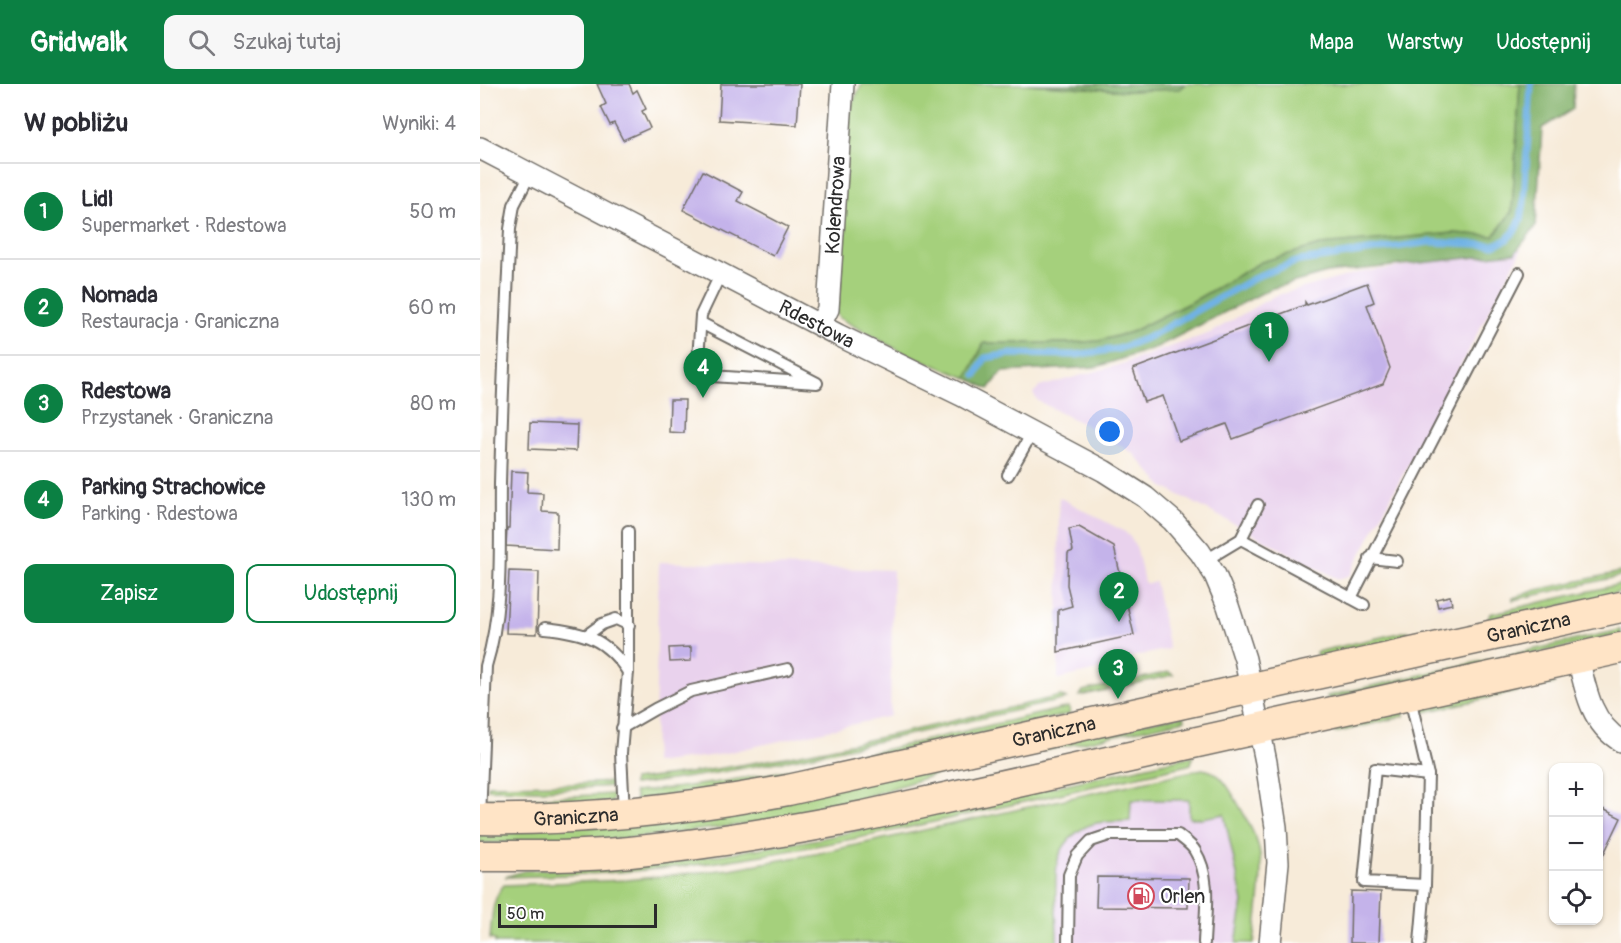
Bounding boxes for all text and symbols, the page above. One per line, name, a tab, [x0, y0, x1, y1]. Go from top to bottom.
search box	[164, 15, 584, 69]
text: Gridwalk	[30, 25, 128, 60]
icon: search	[185, 26, 218, 59]
text: Szukaj tutaj	[233, 28, 341, 56]
text: Mapa	[1309, 29, 1354, 56]
text: Warstwy	[1387, 29, 1463, 56]
text: Udostępnij	[1496, 29, 1591, 56]
text: W pobliżu	[24, 107, 128, 139]
text: Wyniki: 4	[382, 111, 456, 136]
street label: Kolendrowa	[820, 155, 851, 255]
text: Lidl	[81, 185, 113, 213]
text: 1	[40, 199, 47, 224]
text: 50 m	[409, 199, 456, 224]
text: Supermarket · Rdestowa	[81, 213, 287, 238]
text: Nomada	[81, 281, 158, 309]
street label: Rdestowa	[775, 294, 859, 354]
text: 2	[38, 295, 49, 320]
text: 60 m	[409, 295, 456, 320]
text: Restauracja · Graniczna	[81, 309, 279, 334]
pin: 1	[1250, 312, 1288, 362]
pin: 4	[684, 348, 722, 398]
text: Rdestowa	[81, 377, 171, 405]
text: 3	[38, 391, 49, 416]
text: 80 m	[410, 391, 456, 416]
text: Przystanek · Graniczna	[81, 405, 273, 430]
your location	[1095, 417, 1124, 446]
text: Parking Strachowice	[81, 473, 265, 501]
text: 4	[38, 487, 49, 512]
text: 130 m	[401, 487, 456, 512]
text: Parking · Rdestowa	[81, 501, 238, 526]
button: Zapisz	[24, 564, 234, 623]
button: Udostępnij	[246, 564, 456, 623]
pin: 2	[1100, 572, 1138, 622]
street label: Graniczna	[1484, 606, 1573, 649]
pin: 3	[1098, 650, 1138, 699]
street label: Graniczna	[1010, 711, 1098, 753]
map controls	[1549, 763, 1603, 925]
button: +	[1549, 763, 1603, 817]
street label: Graniczna	[533, 802, 620, 832]
button: −	[1549, 817, 1603, 871]
button: locate	[1549, 871, 1603, 925]
fuel station icon: Orlen	[1126, 881, 1156, 911]
place label: Orlen	[1160, 884, 1205, 909]
scale bar	[498, 901, 657, 928]
text: 50 m	[507, 904, 544, 924]

